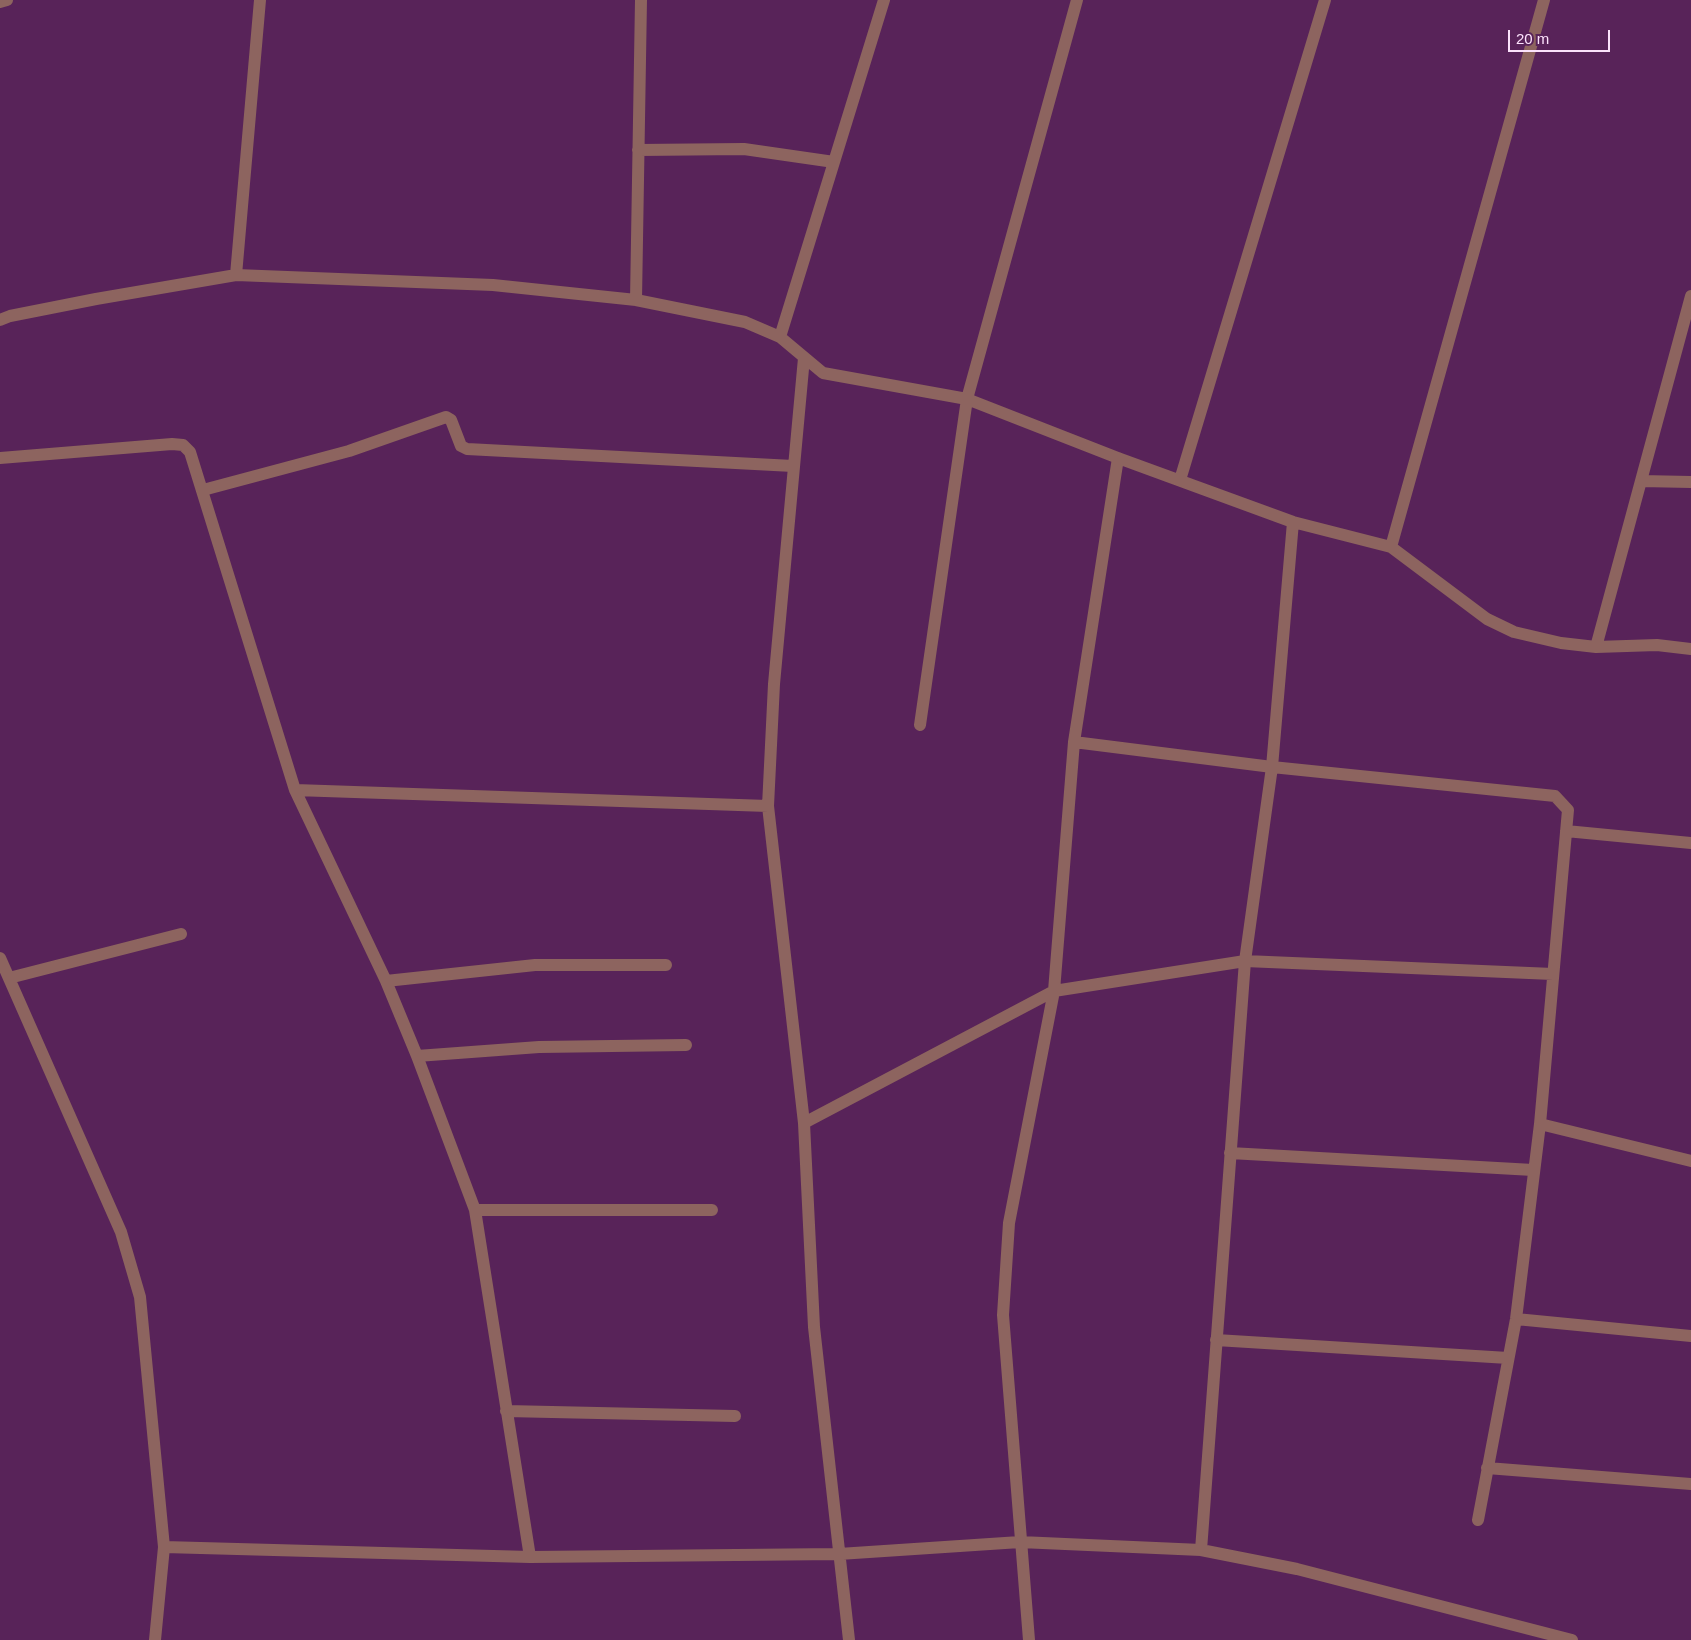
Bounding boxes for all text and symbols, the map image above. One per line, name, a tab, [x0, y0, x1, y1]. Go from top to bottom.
scale bar	[1511, 20, 1614, 52]
text: 20 m	[1516, 30, 1549, 47]

